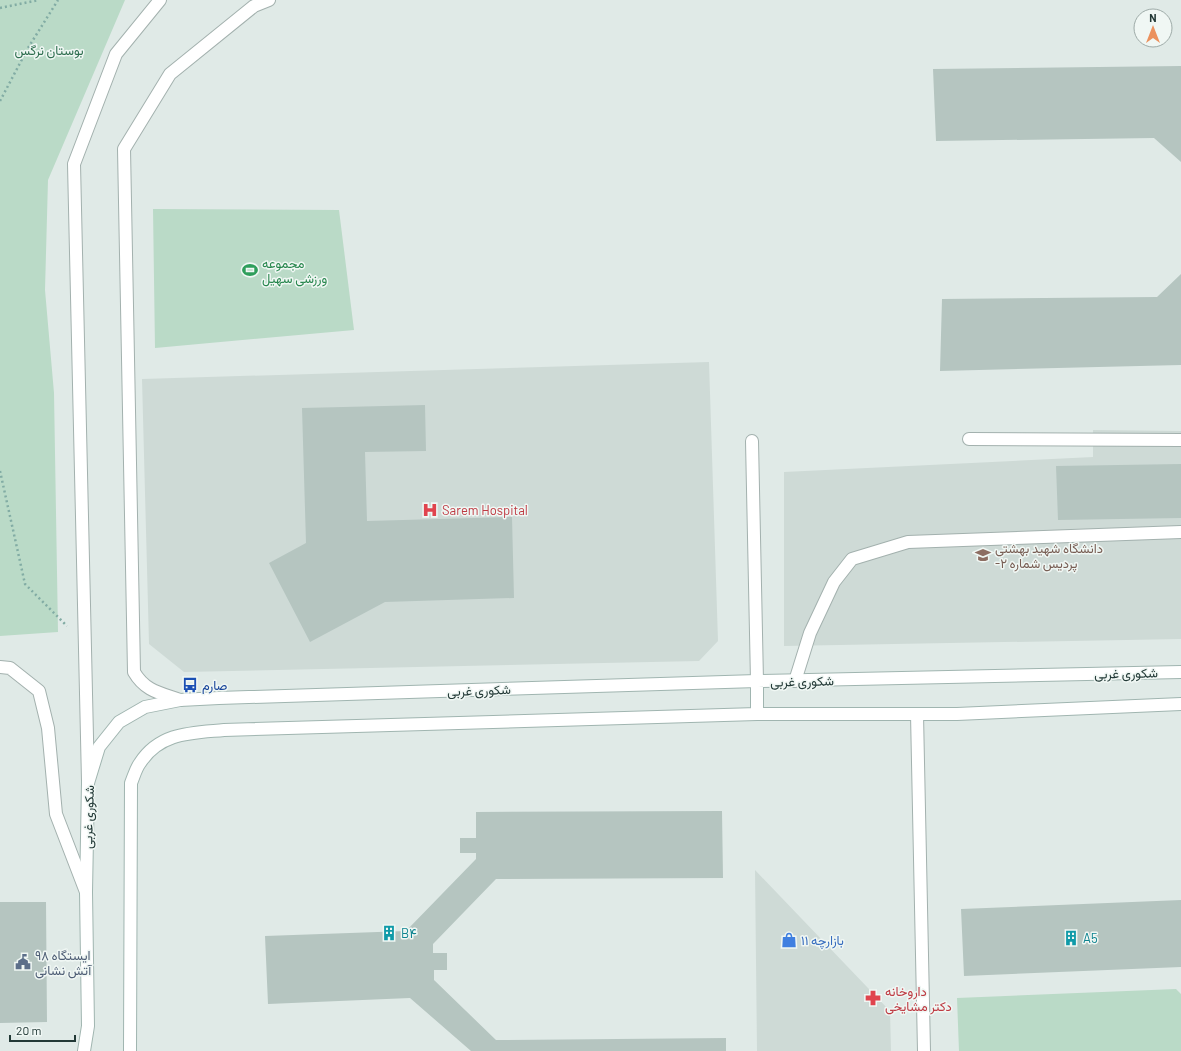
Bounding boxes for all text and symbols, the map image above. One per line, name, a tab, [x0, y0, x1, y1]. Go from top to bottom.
north arrow	[1133, 8, 1173, 48]
text: N	[1149, 11, 1157, 24]
park label: بوستان نرگس	[14, 42, 84, 59]
place label: مجموعه ورزشی سهیل	[262, 255, 328, 287]
sports icon: مجموعه ورزشی سهیل	[241, 261, 259, 279]
hospital icon: Sarem Hospital	[421, 501, 439, 519]
place label: Sarem Hospital	[442, 502, 528, 518]
place label: دانشگاه شهید بهشتی -پردیس شماره ۲	[995, 540, 1103, 573]
school or university icon: دانشگاه شهید بهشتی -پردیس شماره ۲	[974, 546, 992, 564]
street label: شکوری غربی	[1094, 664, 1158, 683]
street label: شکوری غربی	[770, 672, 834, 691]
bus stop icon: صارم	[181, 676, 199, 694]
place label: صارم	[202, 677, 228, 694]
street label: شکوری غربی	[447, 681, 511, 700]
street label: شکوری غربی	[79, 785, 98, 849]
building icon: B۴	[380, 924, 398, 942]
place label: B۴	[401, 925, 417, 941]
building icon: A5	[1062, 929, 1080, 947]
place label: A5	[1083, 930, 1098, 946]
shop icon: بازارچه ۱۱	[780, 931, 798, 949]
place label: بازارچه ۱۱	[801, 932, 844, 950]
place label: ایستگاه ۹۸ آتش نشانی	[35, 947, 92, 979]
public building icon: ایستگاه ۹۸ آتش نشانی	[14, 953, 32, 971]
place label: داروخانه دکتر مشایخی	[885, 983, 952, 1015]
pharmacy icon: داروخانه دکتر مشایخی	[864, 989, 882, 1007]
scale bar	[10, 1017, 75, 1043]
text: 20 m	[16, 1023, 42, 1037]

